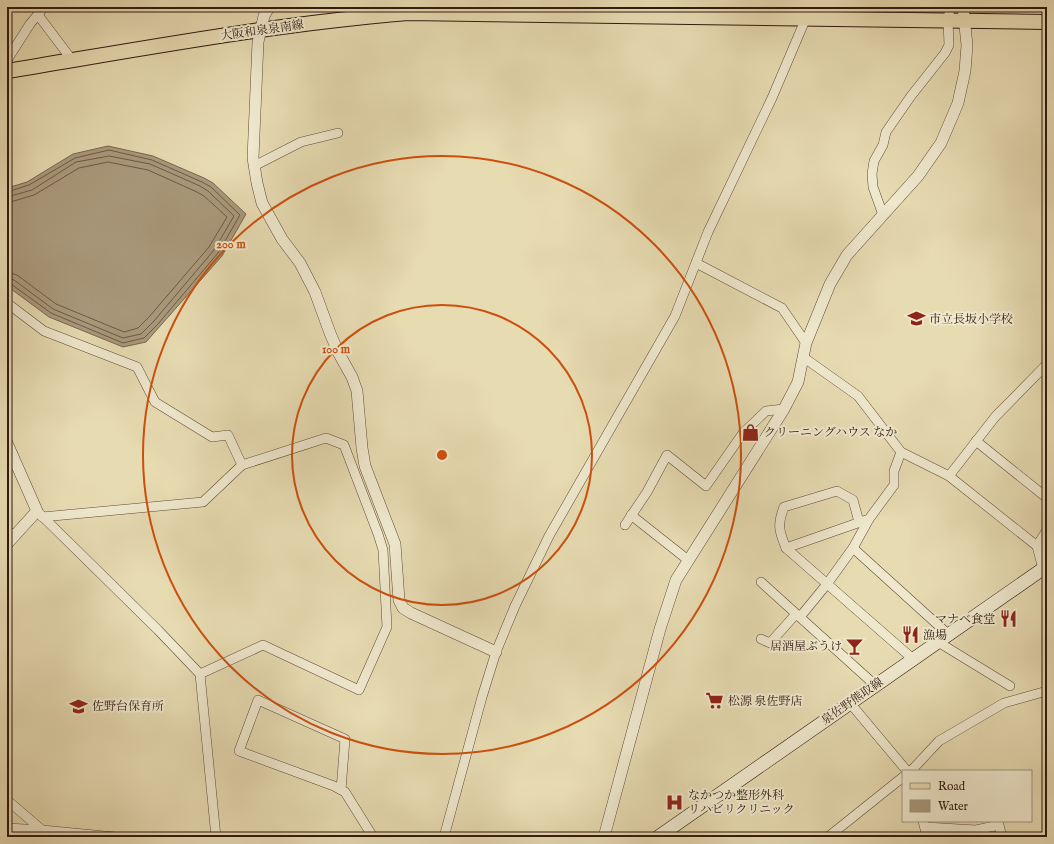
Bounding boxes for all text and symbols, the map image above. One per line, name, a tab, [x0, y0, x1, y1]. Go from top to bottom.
street label: 大阪和泉泉南線	[219, 17, 305, 44]
text: 200 m	[216, 237, 246, 252]
school or university icon: 市立長坂小学校	[906, 309, 926, 329]
place label: 市立長坂小学校	[929, 312, 1013, 327]
text: 100 m	[322, 342, 351, 357]
shop icon: クリーニングハウス なか	[741, 422, 761, 442]
place label: クリーニングハウス なか	[764, 425, 897, 440]
centre of rings	[435, 448, 449, 462]
restaurant icon: マナベ食堂	[998, 609, 1018, 629]
place label: マナベ食堂	[935, 612, 995, 627]
restaurant icon: 漁場	[900, 625, 920, 645]
place label: 漁場	[923, 628, 947, 643]
bar icon: 居酒屋ぶうけ	[845, 636, 865, 656]
place label: 居酒屋ぶうけ	[770, 639, 842, 654]
street label: 泉佐野熊取線	[818, 675, 886, 728]
supermarket icon: 松源 泉佐野店	[705, 691, 725, 711]
place label: 松源 泉佐野店	[728, 694, 803, 709]
school or university icon: 佐野台保育所	[69, 696, 89, 716]
place label: 佐野台保育所	[92, 699, 164, 714]
legend	[902, 770, 1032, 822]
text: Road	[938, 779, 966, 794]
place label: なかつか整形外科 リハビリクリニック	[688, 788, 795, 817]
hospital icon: なかつか整形外科 リハビリクリニック	[665, 792, 685, 812]
text: Water	[938, 799, 969, 814]

